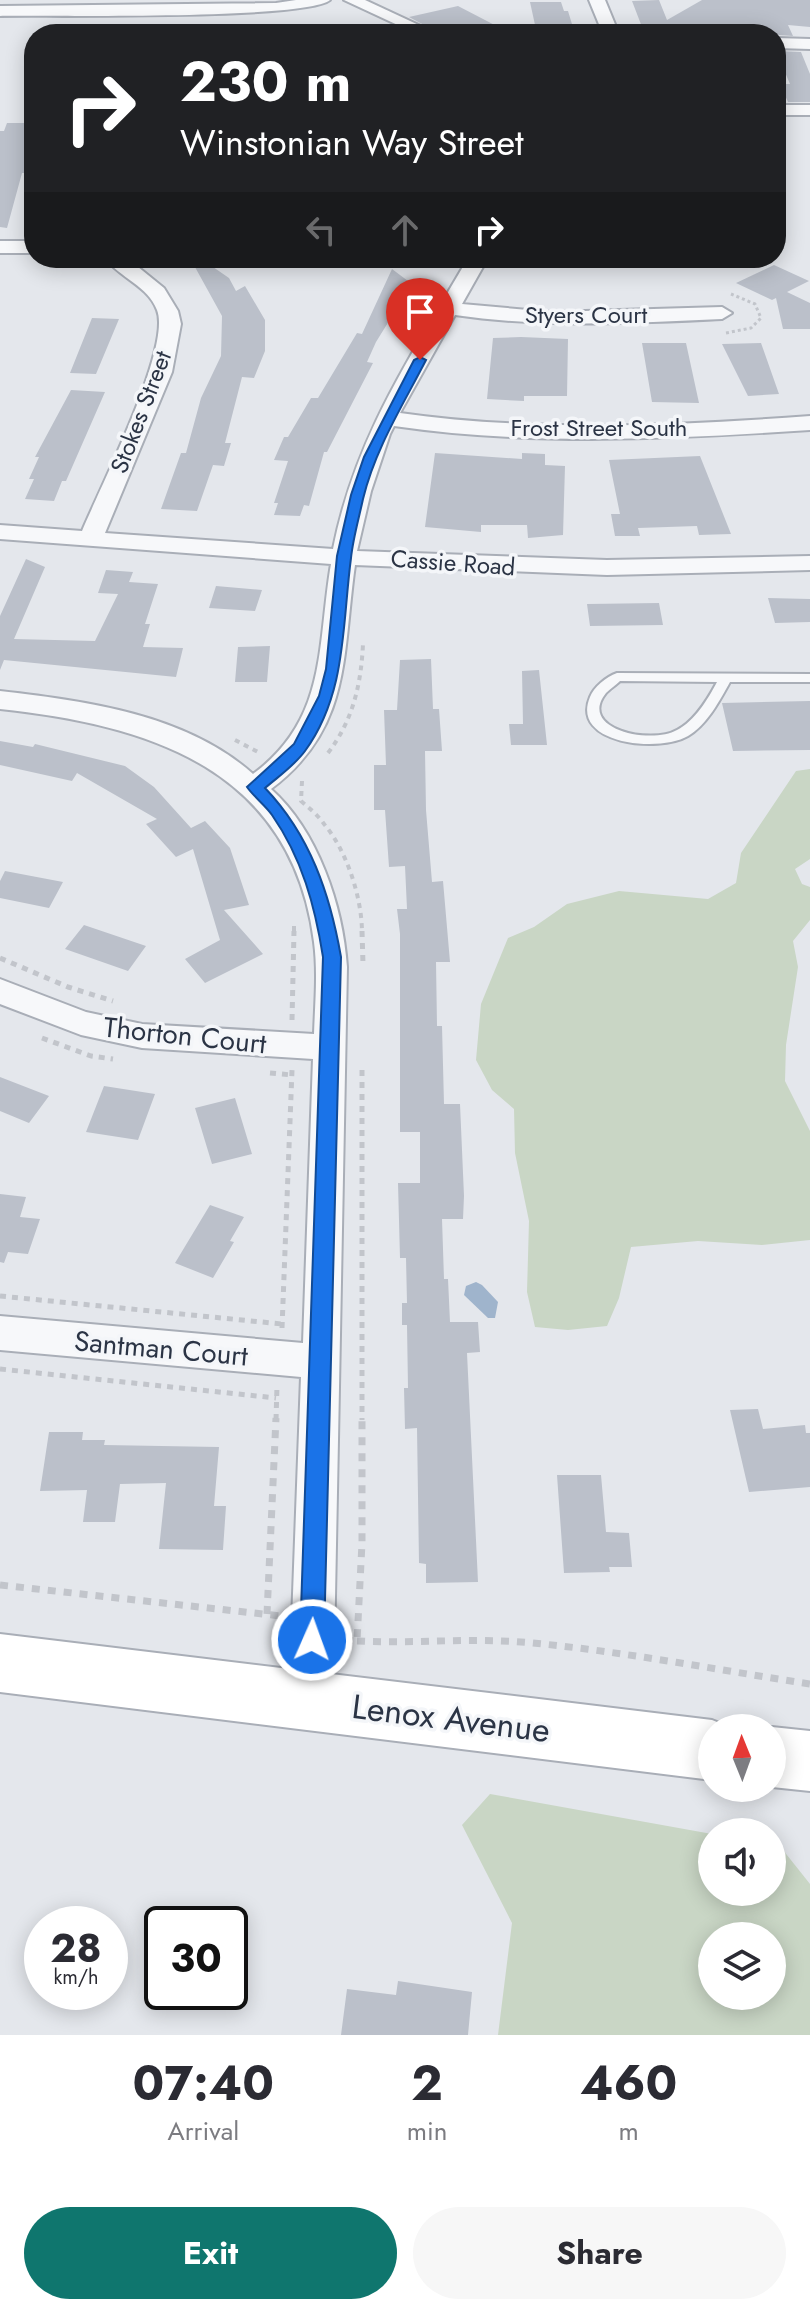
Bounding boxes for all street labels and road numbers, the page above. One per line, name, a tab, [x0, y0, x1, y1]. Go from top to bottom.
street label: Styers Court	[525, 297, 648, 332]
street label: Stokes Street	[101, 345, 180, 478]
street label: Frost Street South	[511, 410, 687, 445]
street label: Cassie Road	[390, 541, 517, 584]
street label: Thorton Court	[102, 1007, 269, 1064]
street label: Santman Court	[72, 1320, 250, 1377]
street label: Lenox Avenue	[349, 1682, 553, 1755]

